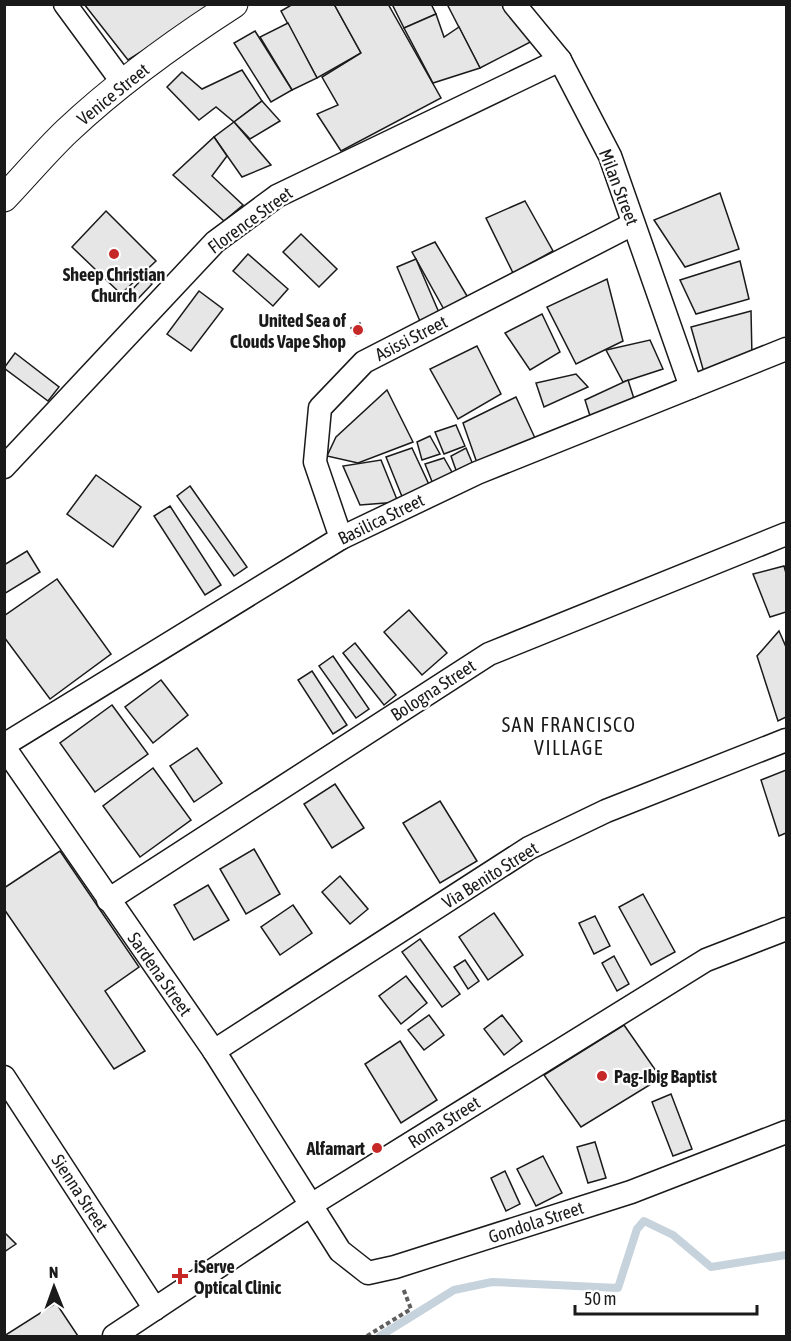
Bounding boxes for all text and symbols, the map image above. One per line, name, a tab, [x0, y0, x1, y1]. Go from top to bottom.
street label: Venice Street	[73, 59, 153, 129]
street label: Milan Street	[595, 146, 643, 228]
street label: Florence Street	[204, 182, 296, 258]
marker: Sheep Christian Church	[107, 247, 121, 261]
place label: Sheep Christian Church	[63, 264, 166, 306]
place label: United Sea of Clouds Vape Shop	[230, 310, 347, 352]
street label: Asissi Street	[371, 311, 451, 365]
marker: United Sea of Clouds Vape Shop	[351, 323, 365, 337]
street label: Basilica Street	[334, 489, 428, 549]
street label: Bologna Street	[387, 655, 479, 725]
district label: SAN FRANCISCO VILLAGE	[502, 713, 636, 759]
street label: Via Benito Street	[438, 837, 542, 913]
street label: Sardena Street	[124, 928, 196, 1020]
place label: Pag-Ibig Baptist	[614, 1066, 718, 1087]
marker: Pag-Ibig Baptist	[595, 1069, 609, 1083]
street label: Roma Street	[404, 1092, 484, 1152]
place label: Alfamart	[305, 1138, 366, 1159]
marker: Alfamart	[370, 1141, 384, 1155]
street label: Sienna Street	[47, 1151, 113, 1235]
street label: Gondola Street	[486, 1197, 586, 1247]
place label: iServe Optical Clinic	[194, 1256, 282, 1298]
north arrow	[24, 1257, 84, 1317]
text: N	[49, 1263, 59, 1281]
marker: iServe Optical Clinic	[171, 1267, 189, 1285]
scale bar	[575, 1278, 756, 1316]
text: 50 m	[584, 1288, 616, 1309]

